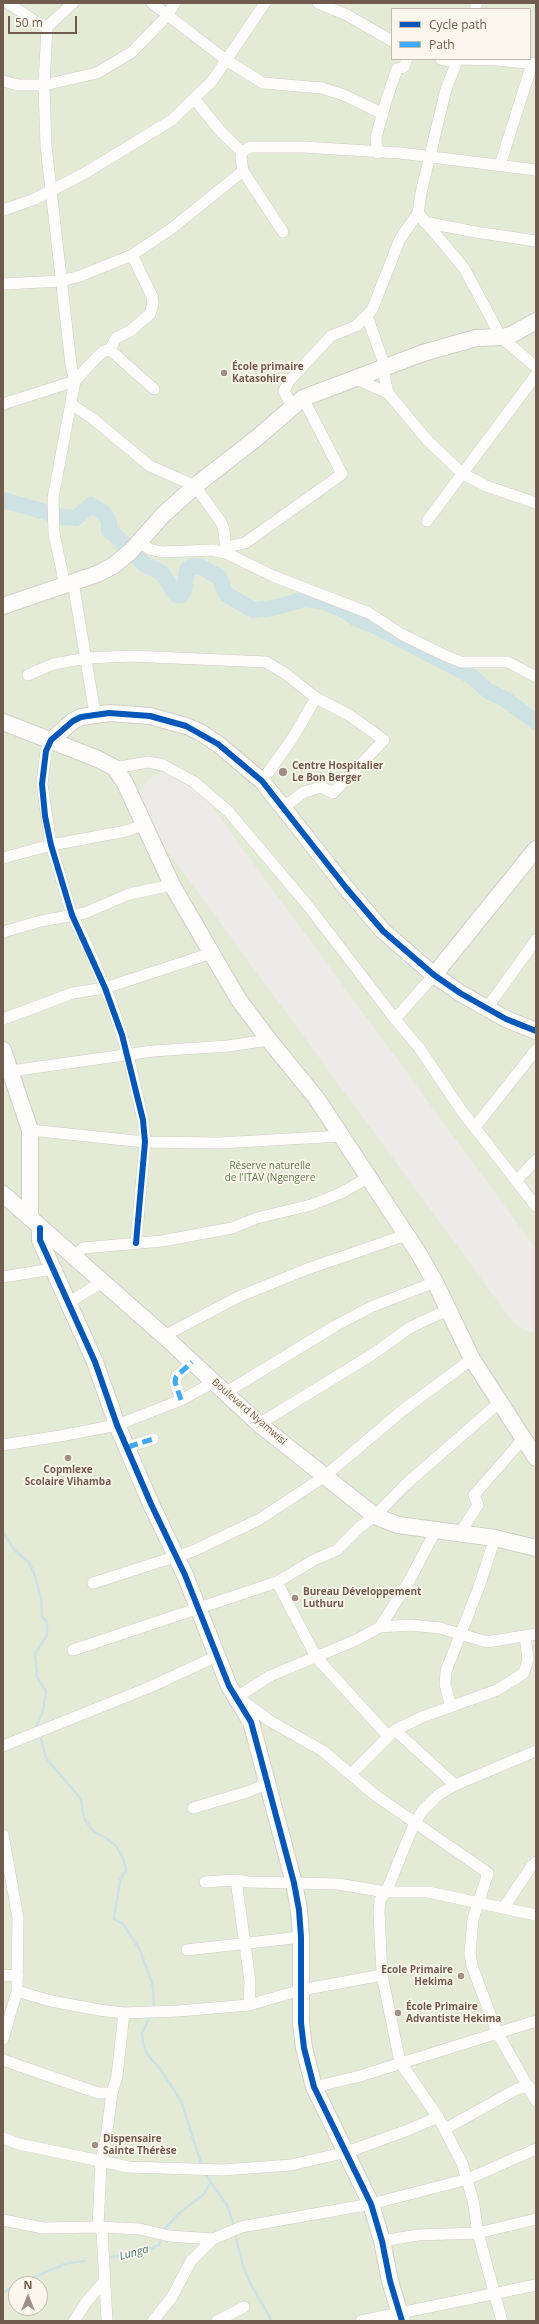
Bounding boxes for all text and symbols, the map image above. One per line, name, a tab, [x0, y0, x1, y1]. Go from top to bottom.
scale bar	[10, 8, 79, 34]
legend	[391, 8, 531, 60]
text: 50 m	[15, 14, 43, 31]
text: Cycle path	[429, 16, 487, 33]
text: Path	[429, 36, 455, 53]
place label: École primaire Katasohire	[232, 361, 304, 384]
marker: École primaire Katasohire	[219, 368, 229, 378]
place label: Centre Hospitalier Le Bon Berger	[292, 760, 383, 784]
marker: Centre Hospitalier Le Bon Berger	[277, 766, 289, 778]
park label: Réserve naturelle de l'ITAV (Ngengere	[225, 1160, 315, 1184]
street label: Boulevard Nyamwisi	[209, 1376, 289, 1448]
marker: Copmlexe Scolaire Vihamba	[63, 1453, 73, 1463]
place label: Copmlexe Scolaire Vihamba	[25, 1464, 111, 1488]
place label: Bureau Développement Luthuru	[303, 1586, 421, 1610]
marker: Bureau Développement Luthuru	[290, 1593, 300, 1603]
place label: Ecole Primaire Hekima	[381, 1964, 453, 1988]
marker: Ecole Primaire Hekima	[456, 1971, 466, 1981]
place label: École Primaire Advantiste Hekima	[406, 2001, 501, 2024]
marker: École Primaire Advantiste Hekima	[393, 2008, 403, 2018]
place label: Dispensaire Sainte Thérèse	[103, 2133, 177, 2156]
marker: Dispensaire Sainte Thérèse	[90, 2140, 100, 2150]
water label: Lunga	[118, 2243, 150, 2263]
north arrow	[8, 2276, 48, 2316]
text: N	[24, 2277, 32, 2292]

